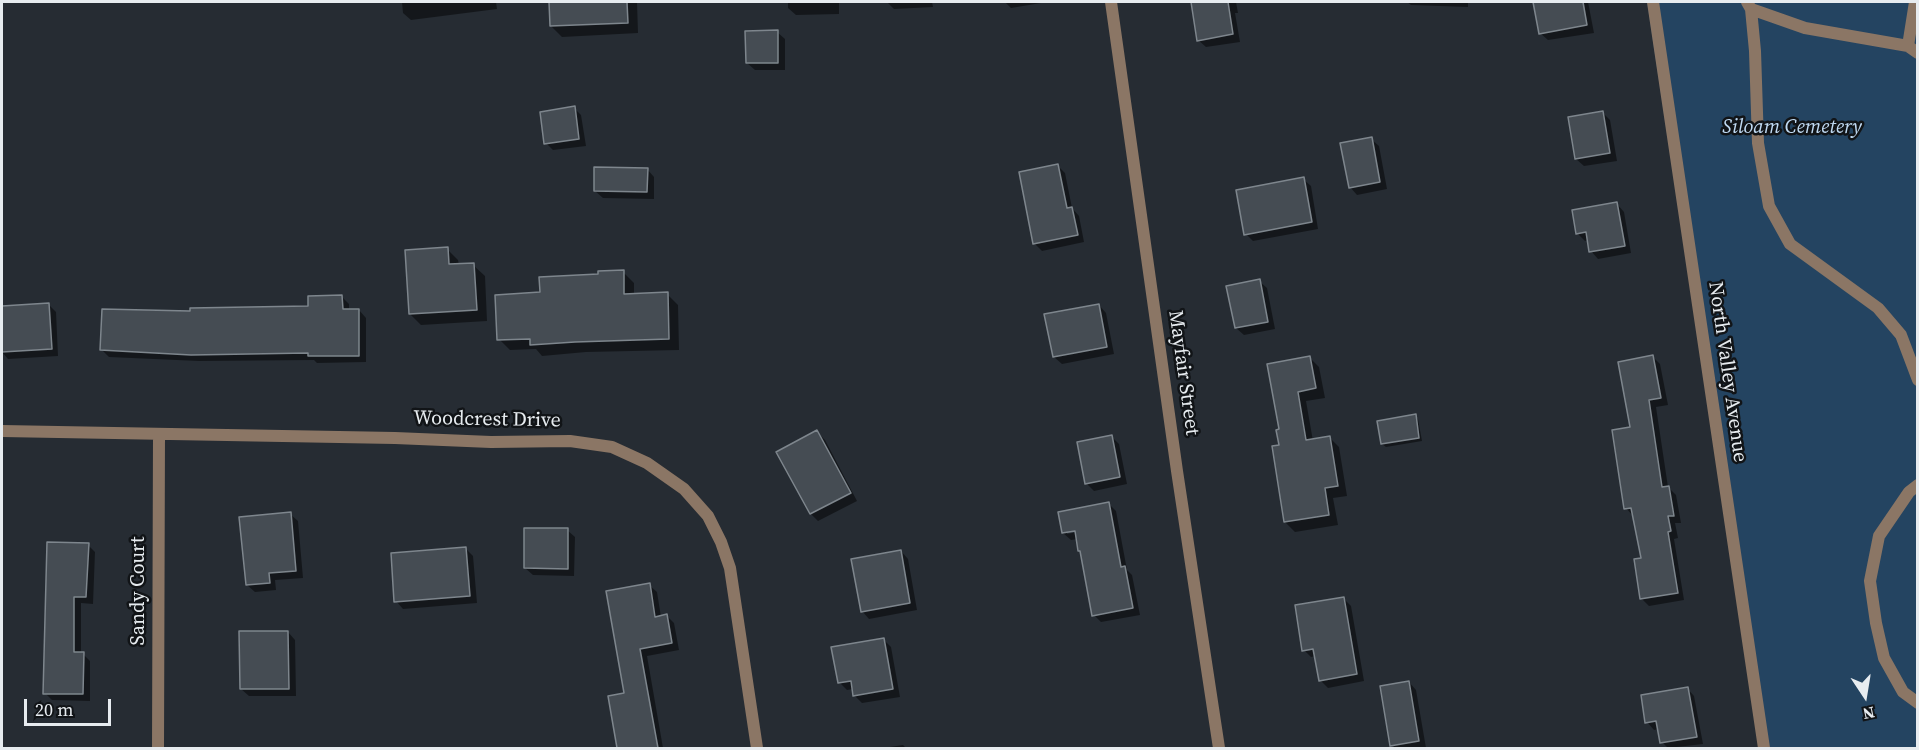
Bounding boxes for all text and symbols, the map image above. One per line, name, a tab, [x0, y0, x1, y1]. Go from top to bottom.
park label: Siloam Cemetery	[1722, 116, 1862, 140]
street label: North Valley Avenue	[1702, 280, 1752, 464]
street label: Mayfair Street	[1162, 309, 1204, 437]
street label: Woodcrest Drive	[413, 407, 561, 433]
street label: Sandy Court	[127, 537, 151, 645]
north arrow	[1835, 666, 1895, 726]
scale bar	[27, 687, 114, 725]
text: 20 m	[35, 697, 73, 722]
text: N	[1861, 702, 1877, 726]

